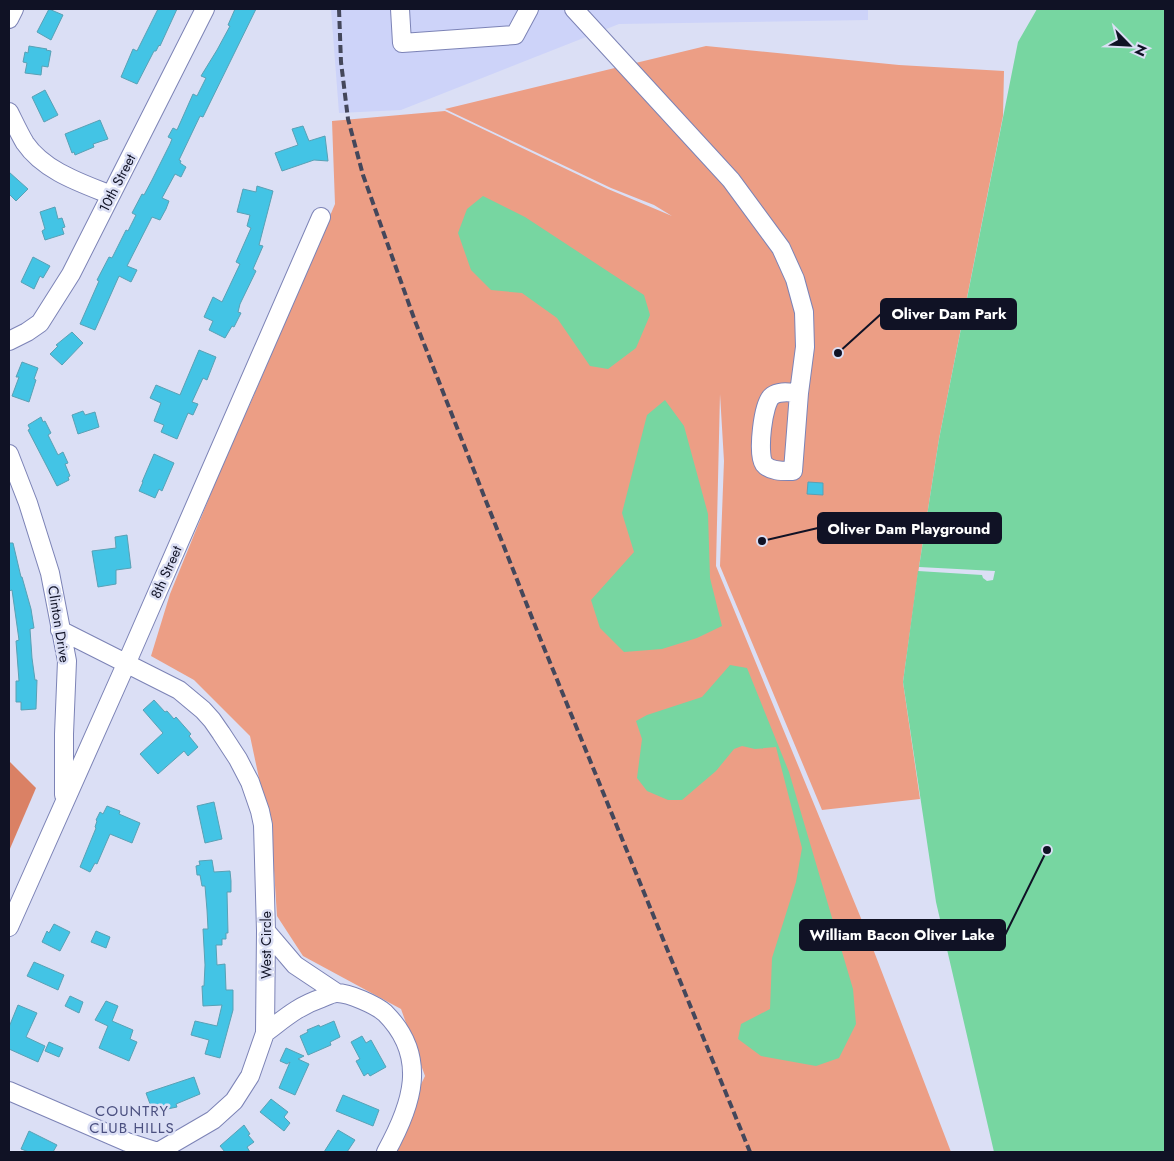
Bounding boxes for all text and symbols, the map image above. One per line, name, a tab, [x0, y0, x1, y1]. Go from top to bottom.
north arrow	[1104, 20, 1154, 70]
text: N	[1129, 41, 1152, 59]
street label: 10th Street	[94, 150, 141, 216]
callout: Oliver Dam Park	[881, 299, 1016, 329]
text: Oliver Dam Park	[891, 303, 1007, 325]
callout: Oliver Dam Playground	[818, 513, 1001, 543]
text: Oliver Dam Playground	[828, 518, 990, 540]
street label: 8th Street	[145, 542, 187, 602]
street label: Clinton Drive	[43, 584, 75, 664]
street label: West Circle	[256, 911, 276, 979]
callout: William Bacon Oliver Lake	[800, 920, 1005, 950]
text: William Bacon Oliver Lake	[809, 924, 995, 946]
district label: COUNTRY CLUB HILLS	[89, 1100, 175, 1139]

